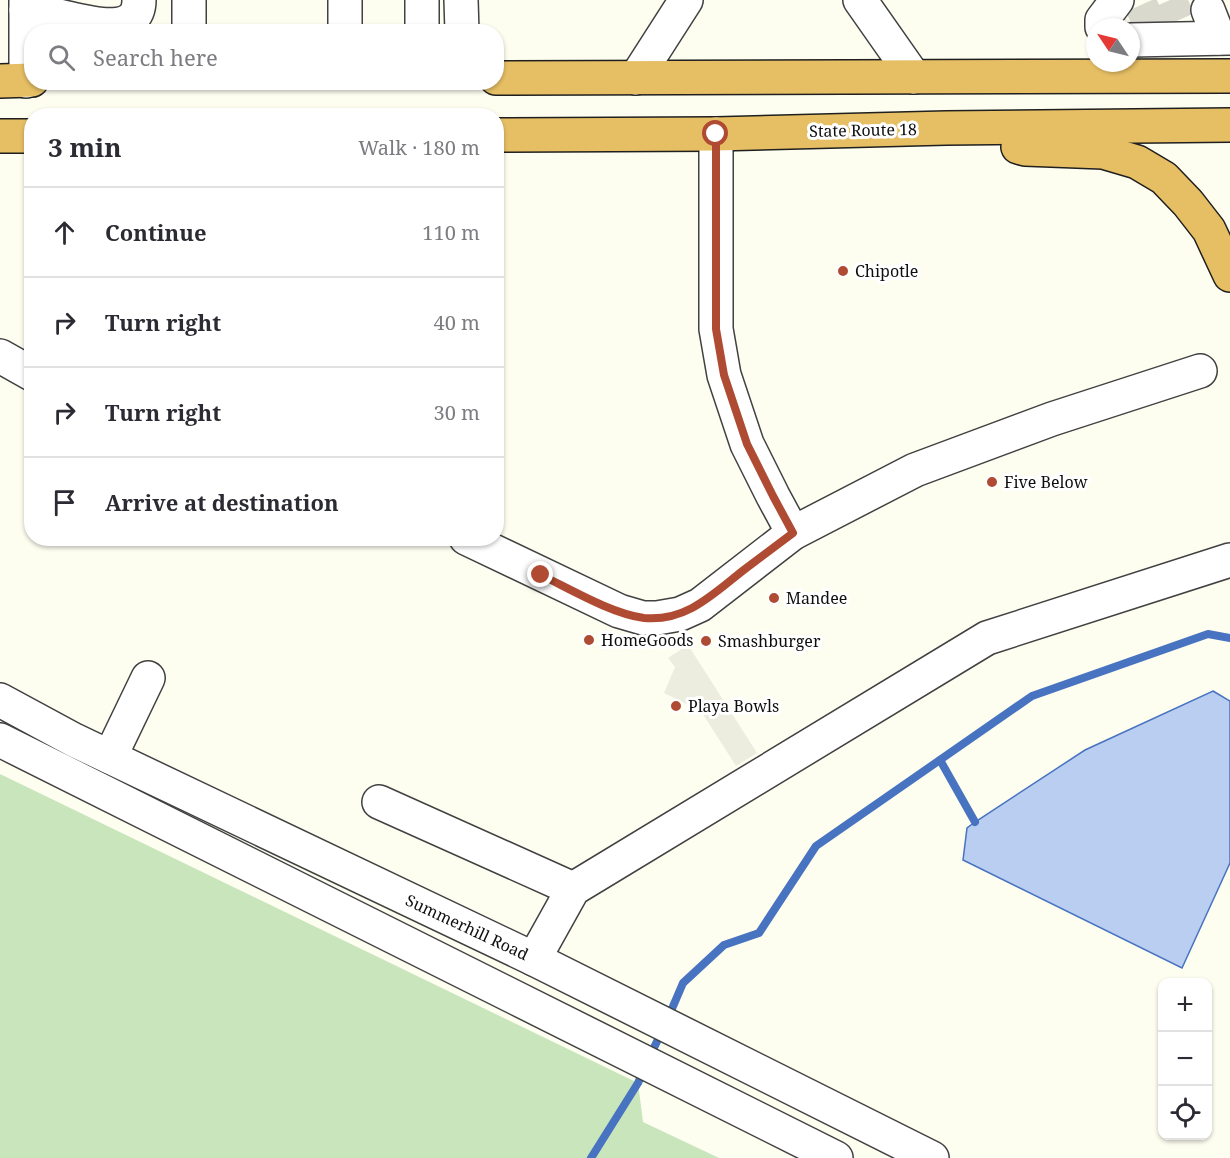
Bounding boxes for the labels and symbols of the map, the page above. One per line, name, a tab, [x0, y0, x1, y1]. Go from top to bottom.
north arrow	[1086, 18, 1140, 72]
street label: State Route 18	[809, 118, 917, 142]
route start	[702, 120, 728, 146]
place label: Chipotle	[855, 260, 918, 282]
marker: Chipotle	[836, 264, 850, 278]
place label: Five Below	[1004, 471, 1088, 493]
marker: Five Below	[985, 475, 999, 489]
route end	[527, 561, 553, 587]
place label: Mandee	[786, 587, 847, 609]
marker: Mandee	[767, 591, 781, 605]
place label: HomeGoods	[601, 629, 694, 651]
place label: Smashburger	[718, 630, 821, 652]
marker: HomeGoods	[582, 633, 596, 647]
marker: Smashburger	[699, 634, 713, 648]
place label: Playa Bowls	[688, 695, 779, 717]
marker: Playa Bowls	[669, 699, 683, 713]
street label: Summerhill Road	[402, 889, 532, 965]

